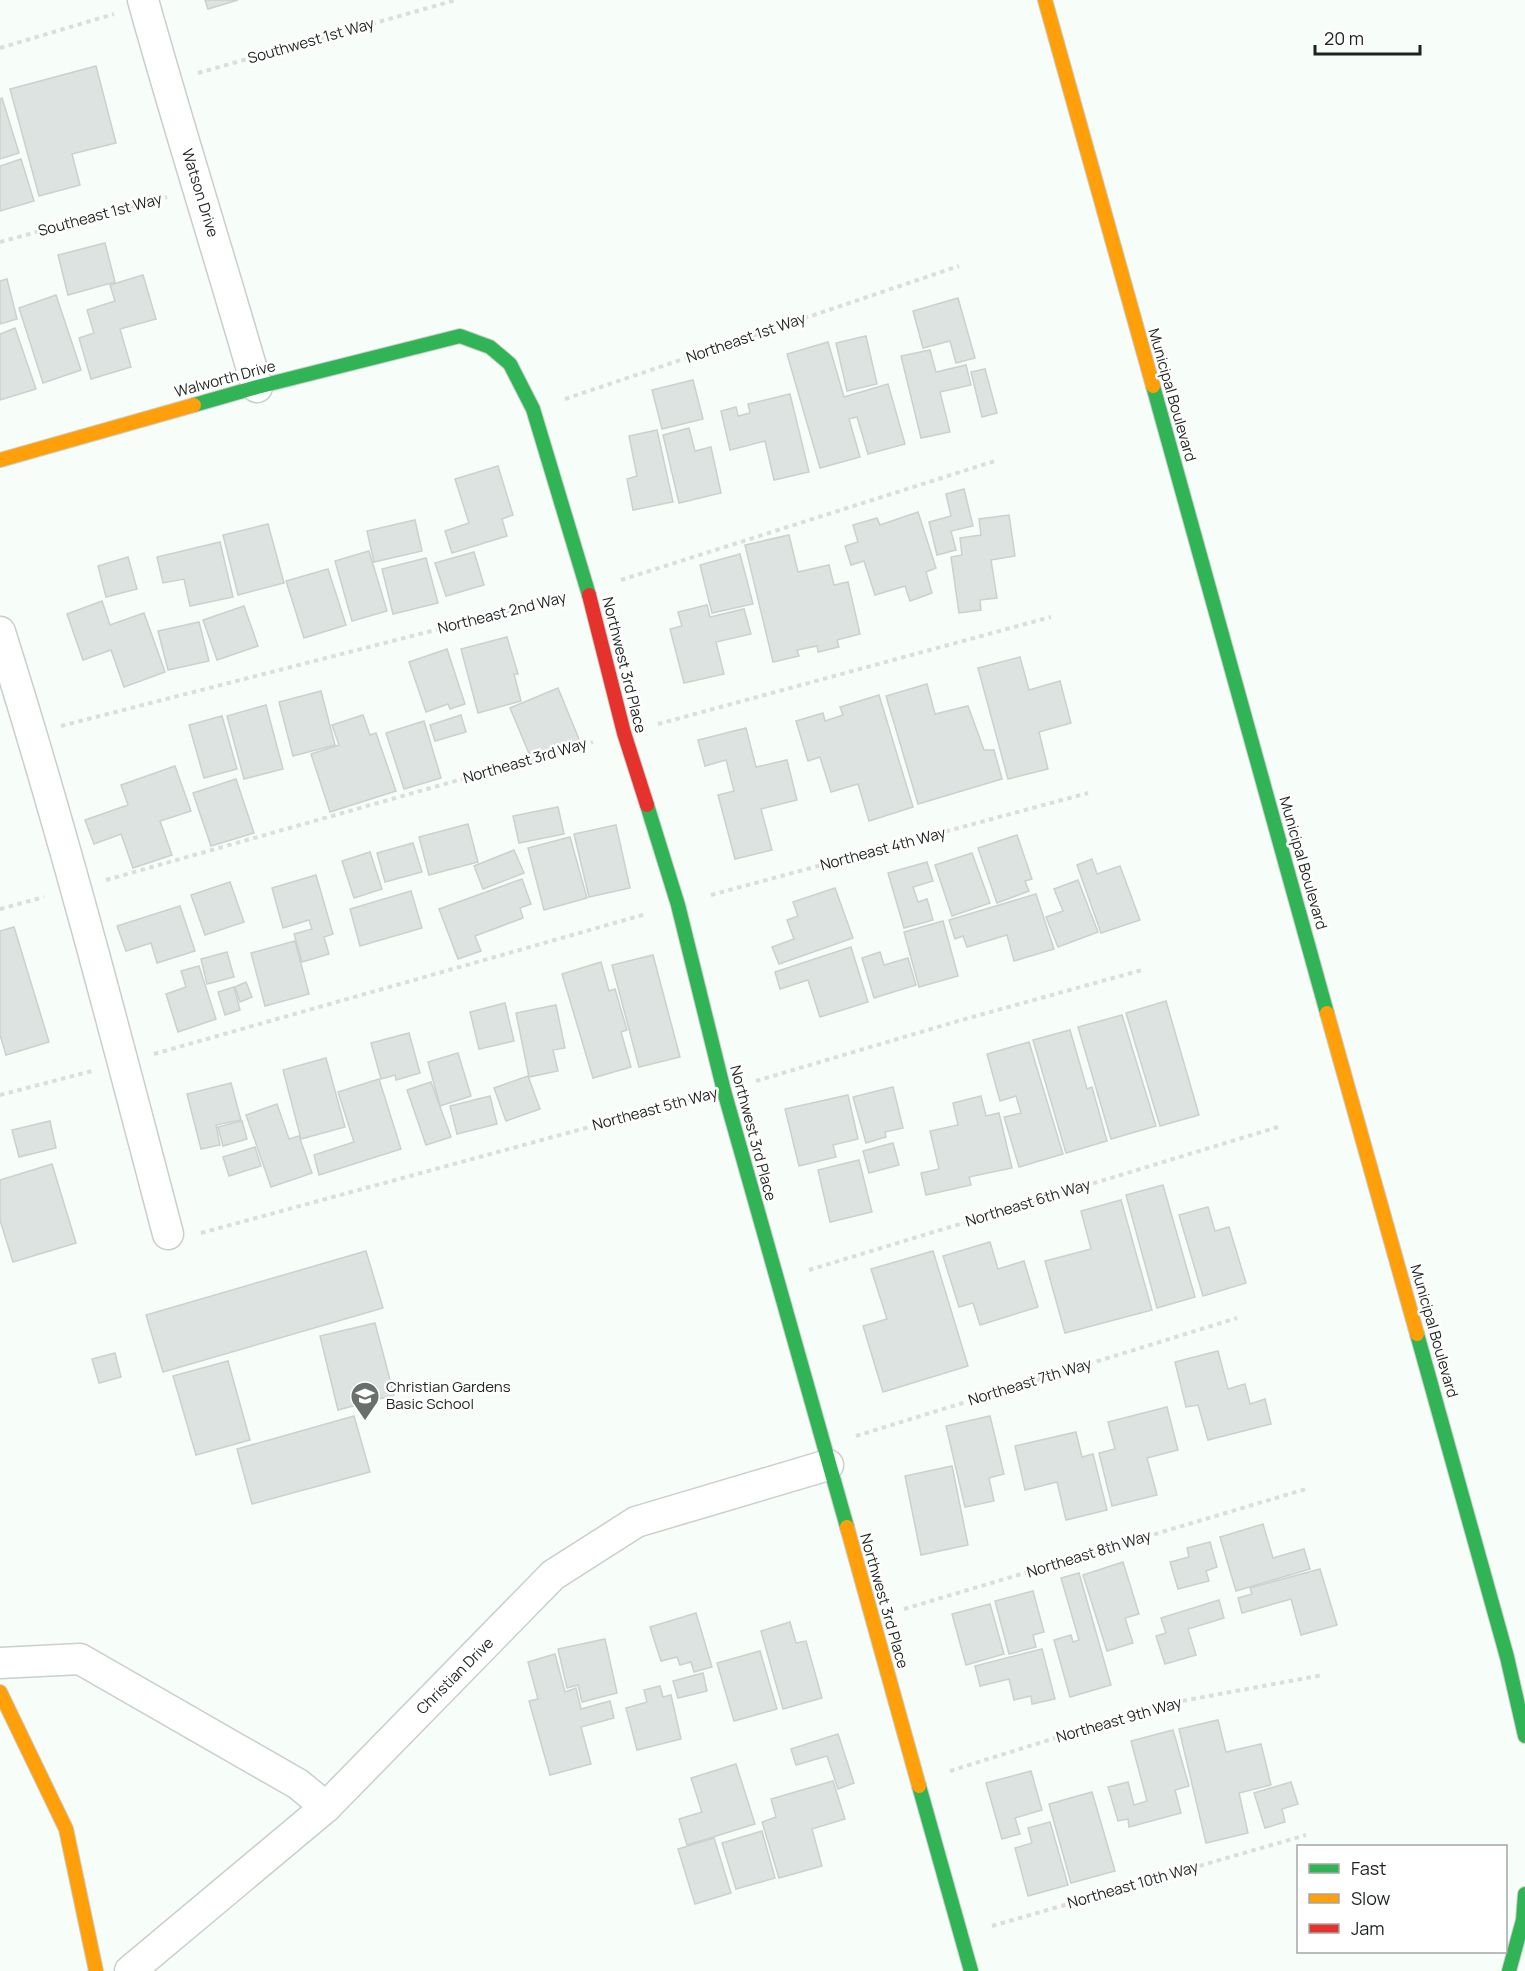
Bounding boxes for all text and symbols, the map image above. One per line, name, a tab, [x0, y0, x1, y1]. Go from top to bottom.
street label: Southwest 1st Way	[245, 12, 377, 69]
scale bar	[1315, 18, 1420, 56]
text: 20 m	[1324, 26, 1364, 50]
street label: Watson Drive	[177, 146, 224, 240]
street label: Southeast 1st Way	[35, 188, 164, 241]
street label: Northeast 1st Way	[683, 307, 809, 368]
street label: Municipal Boulevard	[1143, 326, 1202, 464]
street label: Walworth Drive	[172, 355, 278, 402]
street label: Northeast 2nd Way	[435, 586, 568, 639]
street label: Northwest 3rd Place	[597, 595, 652, 735]
street label: Northeast 3rd Way	[460, 733, 589, 788]
street label: Municipal Boulevard	[1274, 794, 1333, 932]
street label: Northeast 4th Way	[818, 822, 948, 875]
street label: Northwest 3rd Place	[725, 1063, 782, 1203]
street label: Northeast 5th Way	[590, 1082, 720, 1135]
street label: Northeast 6th Way	[963, 1174, 1093, 1232]
street label: Municipal Boulevard	[1405, 1262, 1464, 1400]
street label: Northeast 7th Way	[966, 1353, 1094, 1410]
place label: Christian Gardens Basic School	[386, 1376, 511, 1414]
school or university icon: Christian Gardens Basic School	[349, 1380, 381, 1422]
street label: Northeast 8th Way	[1024, 1525, 1154, 1582]
street label: Northwest 3rd Place	[855, 1531, 914, 1671]
street label: Christian Drive	[411, 1632, 498, 1719]
street label: Northeast 9th Way	[1054, 1692, 1184, 1747]
legend	[1297, 1845, 1507, 1953]
street label: Northeast 10th Way	[1065, 1856, 1201, 1913]
text: Fast	[1351, 1856, 1386, 1880]
text: Slow	[1351, 1886, 1391, 1910]
text: Jam	[1351, 1916, 1385, 1940]

